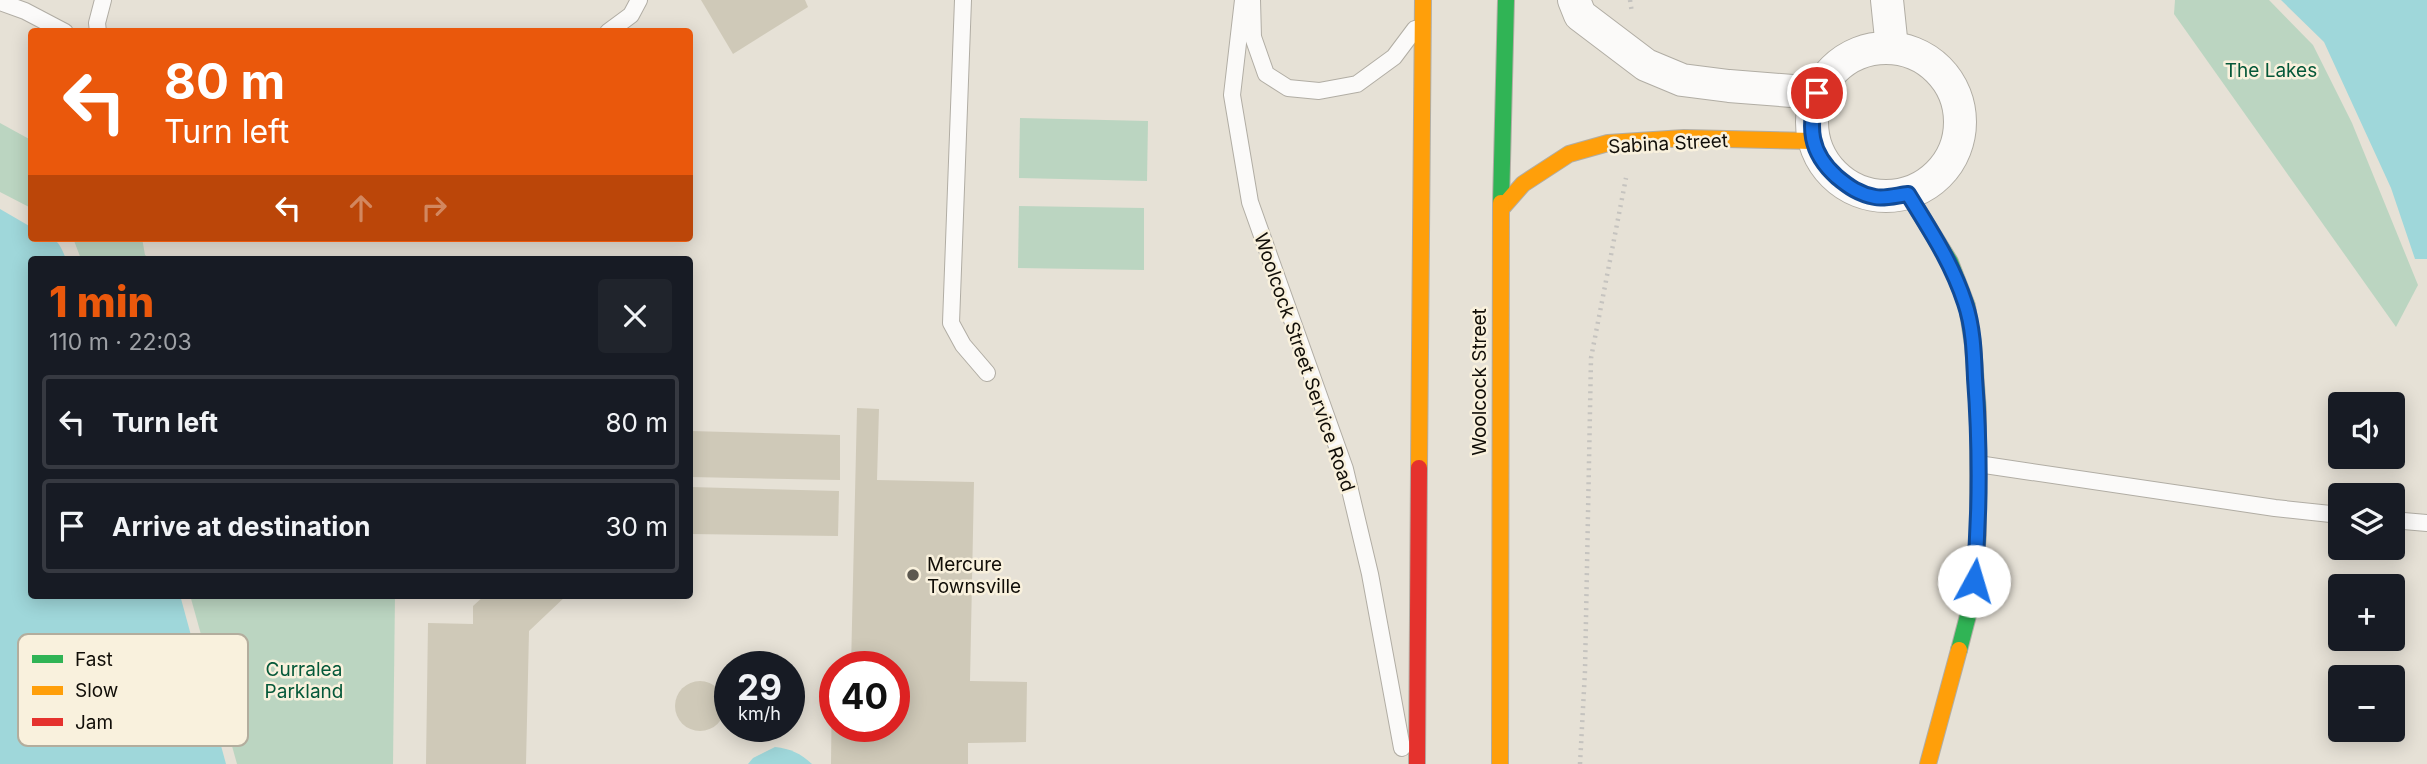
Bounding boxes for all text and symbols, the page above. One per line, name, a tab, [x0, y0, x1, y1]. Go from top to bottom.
text: 80 m	[164, 52, 285, 111]
icon: left	[49, 56, 140, 147]
park label: The Lakes	[2225, 59, 2317, 82]
pin	[1787, 63, 1847, 123]
icon: arrive	[1798, 74, 1836, 112]
text: Turn left	[164, 112, 289, 151]
street label: Sabina Street	[1608, 129, 1729, 158]
icon: left	[269, 189, 307, 227]
icon: ahead	[342, 189, 380, 227]
icon: right	[415, 189, 453, 227]
street label: Woolcock Street Service Road	[1249, 230, 1360, 495]
text: 1 min	[49, 276, 154, 327]
button: close	[598, 279, 672, 353]
street label: Woolcock Street	[1468, 308, 1491, 456]
text: 110 m · 22:03	[49, 328, 192, 356]
map controls	[2328, 392, 2405, 742]
button: sound	[2328, 392, 2405, 469]
icon: left	[53, 403, 91, 441]
text: Turn left	[112, 407, 218, 438]
text: 80 m	[605, 407, 668, 438]
button: layers	[2328, 483, 2405, 560]
icon: arrive	[53, 507, 91, 545]
text: Arrive at destination	[112, 511, 371, 542]
text: 30 m	[605, 511, 668, 542]
position arrow	[1937, 544, 2011, 618]
place label: Mercure Townsville	[927, 553, 1021, 598]
marker: Mercure Townsville	[905, 567, 921, 583]
button: +	[2328, 574, 2405, 651]
legend	[18, 634, 248, 746]
text: Fast	[75, 648, 113, 671]
speed limit sign: 40	[819, 651, 910, 742]
park label: Curralea Parkland	[265, 658, 343, 703]
button: −	[2328, 665, 2405, 742]
text: 29	[737, 666, 782, 708]
text: Slow	[75, 679, 118, 702]
text: km/h	[738, 703, 781, 724]
text: Jam	[75, 711, 113, 734]

